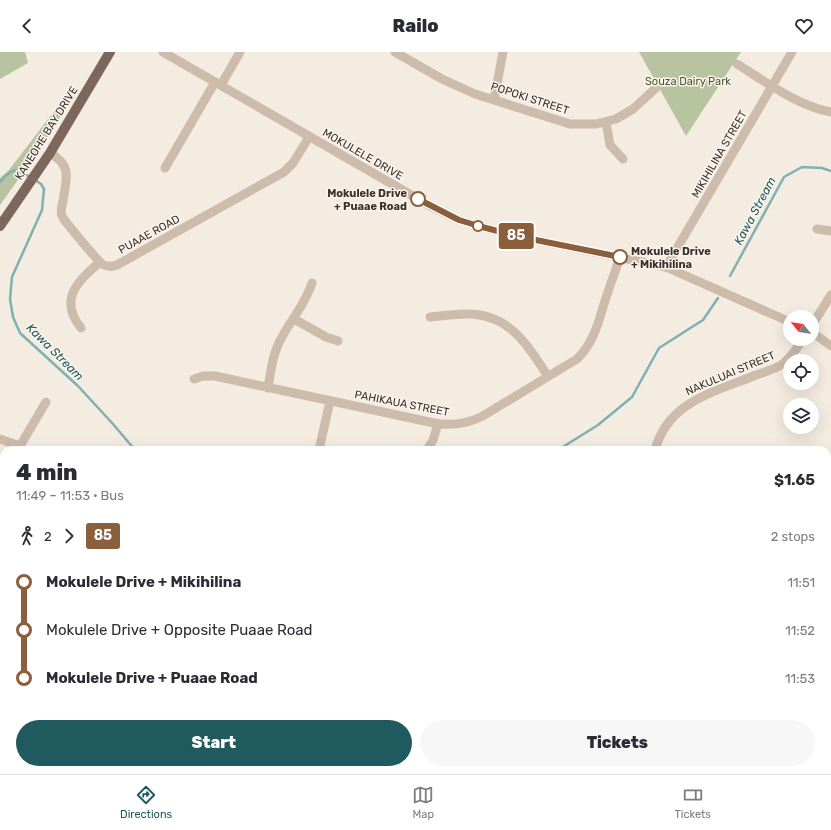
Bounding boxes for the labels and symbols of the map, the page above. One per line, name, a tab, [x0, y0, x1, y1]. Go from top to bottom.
park label: Souza Dairy Park	[645, 75, 731, 88]
street label: POPOKI STREET	[489, 80, 571, 117]
street label: KANEOHE BAY DRIVE	[12, 84, 81, 182]
street label: MIKIHILINA STREET	[689, 108, 750, 200]
street label: MOKULELE DRIVE	[320, 126, 406, 183]
water label: Kawa Stream	[731, 174, 779, 247]
place label: Mokulele Drive + Puaae Road	[327, 187, 407, 213]
marker: Mokulele Drive + Puaae Road	[410, 191, 426, 207]
street label: PUAAE ROAD	[116, 212, 182, 257]
unlabelled marker	[472, 220, 484, 232]
line badge: 85	[498, 223, 534, 249]
place label: Mokulele Drive + Mikihilina	[631, 245, 711, 271]
marker: Mokulele Drive + Mikihilina	[612, 249, 628, 265]
north arrow	[783, 310, 819, 346]
water label: Kawa Stream	[24, 321, 87, 384]
street label: NAKULUAI STREET	[683, 348, 777, 398]
street label: PAHIKAUA STREET	[354, 388, 451, 419]

